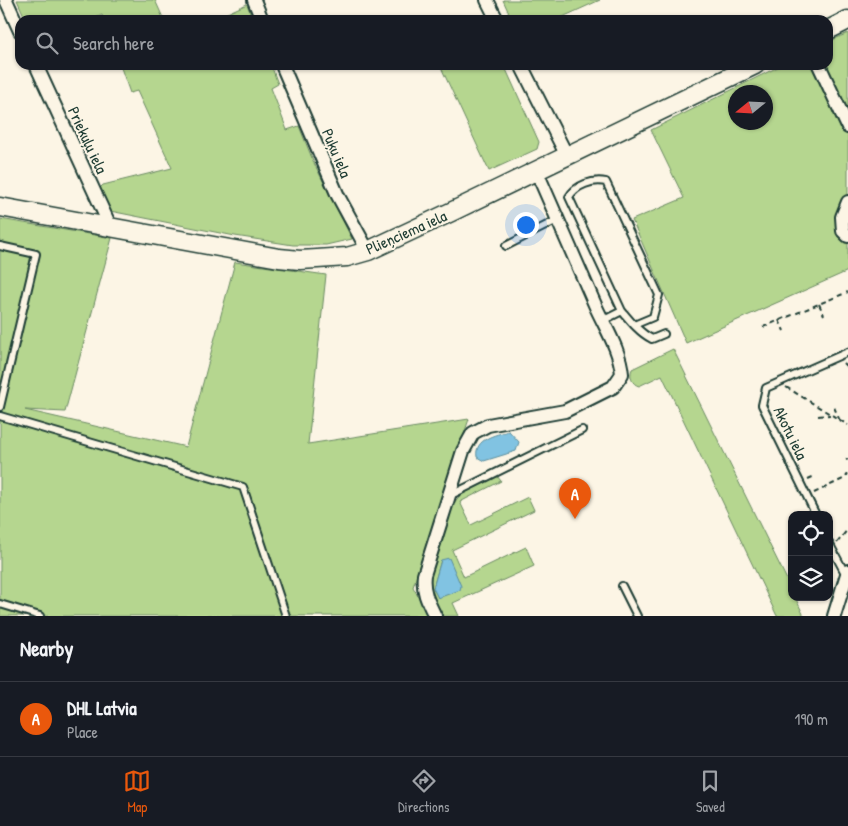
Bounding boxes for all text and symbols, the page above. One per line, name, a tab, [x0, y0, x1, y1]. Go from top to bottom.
search box	[15, 15, 833, 70]
icon: search	[33, 29, 61, 57]
text: Search here	[73, 30, 154, 56]
north arrow	[728, 85, 773, 130]
street label: Priekuļu iela	[63, 103, 113, 177]
street label: Puķu iela	[317, 125, 357, 181]
street label: Plieņciema iela	[362, 204, 450, 260]
your location	[513, 212, 539, 238]
street label: Akotu iela	[769, 403, 813, 463]
pin: A	[559, 478, 591, 519]
map controls	[788, 511, 833, 601]
button: locate	[788, 511, 833, 556]
button: layers	[788, 556, 833, 601]
text: Nearby	[20, 634, 73, 663]
text: DHL Latvia	[67, 695, 137, 721]
text: A	[32, 708, 40, 730]
text: 190 m	[795, 708, 828, 730]
text: Place	[67, 721, 98, 743]
tab: Map	[123, 767, 151, 816]
tab: Directions	[398, 767, 449, 816]
tab: Saved	[696, 767, 725, 816]

